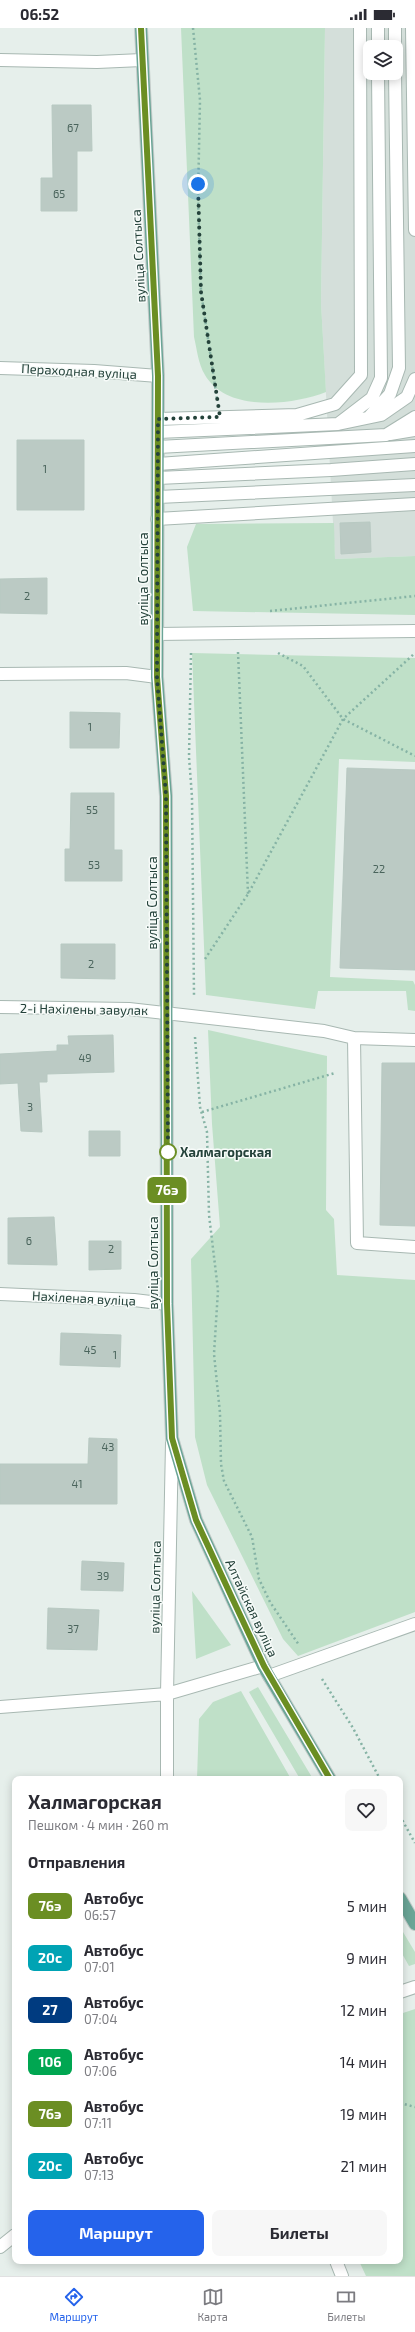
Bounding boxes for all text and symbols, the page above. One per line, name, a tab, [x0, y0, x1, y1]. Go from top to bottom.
text: 06:52	[20, 5, 59, 23]
map controls	[363, 40, 403, 80]
button: layers	[363, 40, 403, 80]
house number: 67	[67, 121, 79, 134]
your location	[188, 174, 208, 194]
house number: 65	[53, 187, 65, 200]
street label: вуліца Солтыса	[128, 209, 148, 303]
street label: Пераходная вуліца	[21, 360, 137, 382]
house number: 1	[43, 462, 47, 475]
street label: вуліца Солтыса	[135, 532, 151, 626]
house number: 2	[24, 589, 30, 602]
house number: 1	[88, 720, 92, 733]
house number: 55	[86, 803, 98, 816]
street label: вуліца Солтыса	[144, 856, 160, 950]
house number: 53	[88, 858, 100, 871]
house number: 22	[373, 862, 385, 875]
house number: 2	[88, 957, 94, 970]
street label: 2-і Нахілены завулак	[20, 1000, 148, 1018]
house number: 49	[78, 1051, 92, 1064]
house number: 3	[27, 1100, 33, 1113]
marker: Халмагорская	[159, 1143, 177, 1161]
place label: Халмагорская	[180, 1144, 272, 1160]
line badge: 76э	[144, 1177, 190, 1203]
text: 76э	[155, 1181, 179, 1198]
street label: вуліца Солтыса	[145, 1216, 161, 1310]
house number: 6	[26, 1234, 32, 1247]
house number: 2	[108, 1242, 114, 1255]
street label: Нахіленая вуліца	[32, 1287, 136, 1309]
house number: 45	[84, 1343, 96, 1356]
house number: 1	[113, 1348, 117, 1361]
house number: 43	[102, 1440, 114, 1453]
house number: 41	[71, 1477, 83, 1490]
street label: вуліца Солтыса	[146, 1540, 164, 1634]
street label: Алтайская вуліца	[222, 1557, 282, 1659]
house number: 39	[97, 1569, 109, 1582]
house number: 37	[67, 1622, 79, 1635]
button: heart	[345, 1789, 387, 1831]
text: Халмагорская	[28, 1790, 162, 1813]
text: Пешком · 4 мин · 260 m	[28, 1817, 169, 1833]
text: Отправления	[28, 1853, 125, 1871]
text: Автобус	[84, 1889, 144, 1907]
text: 76э	[38, 1897, 62, 1914]
text: 5 мин	[347, 1897, 387, 1915]
text: 06:57	[84, 1907, 116, 1923]
text: Автобус	[84, 1941, 144, 1959]
text: 20с	[38, 1949, 62, 1966]
text: 9 мин	[346, 1949, 387, 1967]
text: 07:01	[84, 1959, 115, 1975]
text: Автобус	[84, 1993, 144, 2011]
text: 27	[42, 2001, 58, 2018]
text: 12 мин	[340, 2001, 387, 2019]
text: 07:04	[84, 2011, 117, 2027]
text: Автобус	[84, 2045, 144, 2063]
text: 106	[38, 2053, 62, 2070]
text: 14 мин	[340, 2053, 387, 2071]
text: 07:06	[84, 2063, 117, 2079]
text: Автобус	[84, 2097, 144, 2115]
text: 76э	[38, 2105, 62, 2122]
text: 19 мин	[340, 2105, 387, 2123]
text: 07:11	[84, 2115, 112, 2131]
text: Автобус	[84, 2149, 144, 2167]
text: 20с	[38, 2157, 62, 2174]
text: 21 мин	[340, 2157, 387, 2175]
text: 07:13	[84, 2167, 114, 2183]
button: Маршрут	[28, 2210, 204, 2256]
button: Билеты	[212, 2210, 387, 2256]
tab: Маршрут	[50, 2286, 98, 2323]
tab: Карта	[197, 2286, 228, 2323]
tab: Билеты	[327, 2286, 365, 2323]

